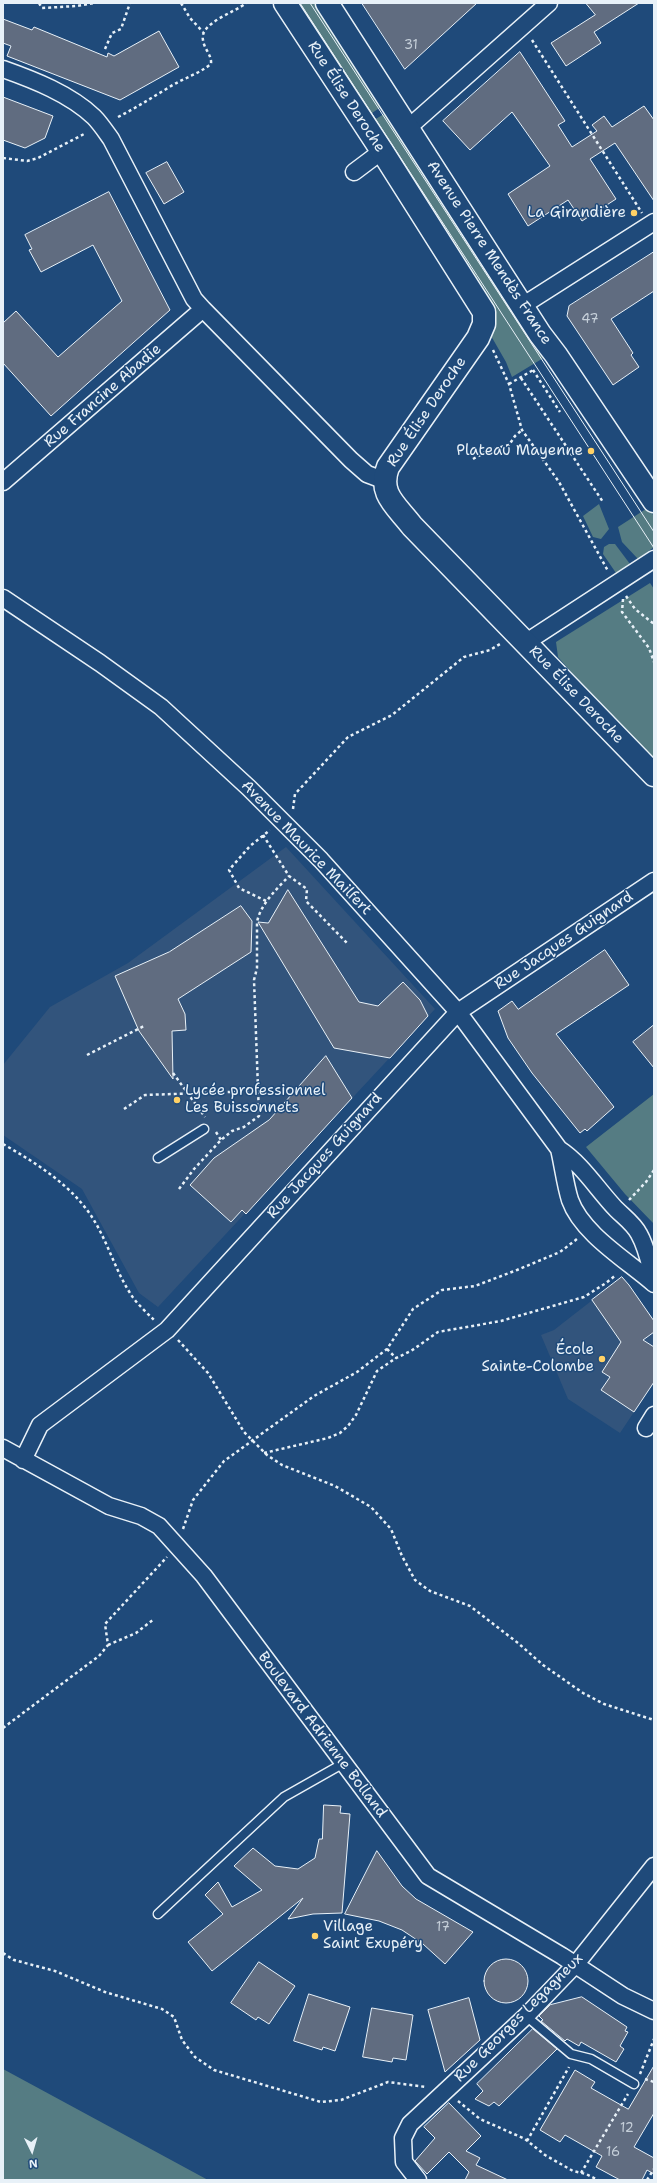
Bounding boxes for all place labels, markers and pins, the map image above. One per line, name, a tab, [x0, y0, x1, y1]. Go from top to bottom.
place label: La Girandière	[527, 204, 626, 222]
marker: La Girandière	[629, 208, 639, 218]
place label: Plateau Mayenne	[456, 442, 583, 460]
marker: Plateau Mayenne	[586, 446, 596, 456]
place label: Lycée professionnel Les Buissonnets	[185, 1082, 326, 1117]
marker: Lycée professionnel Les Buissonnets	[172, 1095, 182, 1105]
place label: École Sainte-Colombe	[481, 1341, 594, 1376]
marker: École Sainte-Colombe	[597, 1354, 607, 1364]
place label: Village Saint Exupéry	[323, 1918, 423, 1953]
marker: Village Saint Exupéry	[310, 1931, 320, 1941]

